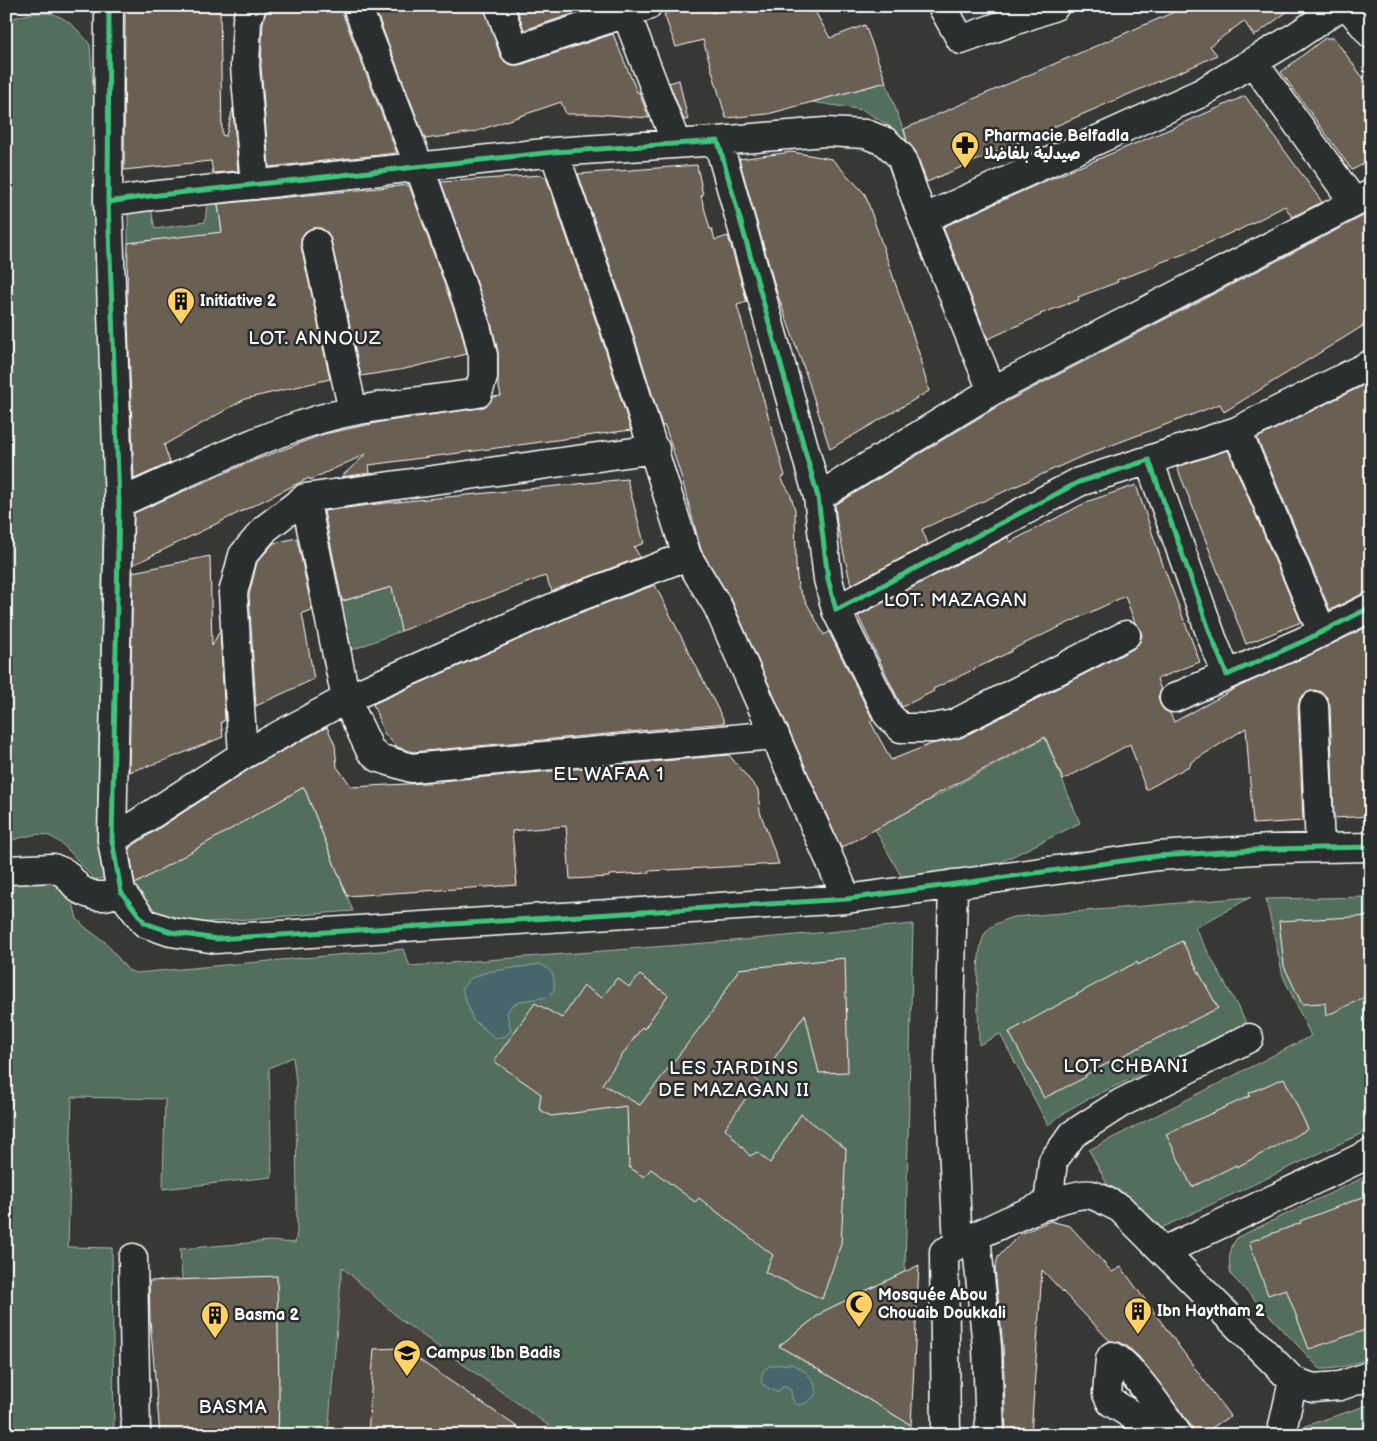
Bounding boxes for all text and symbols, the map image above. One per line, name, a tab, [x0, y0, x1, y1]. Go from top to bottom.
place label: Pharmacie Belfadla صيدلية بلفاضلا	[984, 127, 1129, 164]
pharmacy icon: Pharmacie Belfadla صيدلية بلفاضلا	[950, 130, 980, 169]
building icon: Initiative 2	[166, 286, 196, 325]
place label: Initiative 2	[200, 292, 277, 311]
district label: LOT. ANNOUZ	[248, 327, 382, 350]
district label: LOT. MAZAGAN	[884, 589, 1028, 612]
district label: EL WAFAA 1	[553, 763, 665, 786]
district label: LOT. CHBANI	[1063, 1055, 1189, 1078]
district label: LES JARDINS DE MAZAGAN II	[658, 1057, 810, 1102]
place label: Mosquée Abou Chouaib Doukkali	[878, 1286, 1006, 1323]
mosque icon: Mosquée Abou Chouaib Doukkali	[844, 1289, 874, 1328]
building icon: Ibn Haytham 2	[1123, 1296, 1153, 1335]
building icon: Basma 2	[200, 1300, 230, 1339]
place label: Ibn Haytham 2	[1157, 1302, 1265, 1321]
place label: Basma 2	[234, 1306, 299, 1325]
school or university icon: Campus Ibn Badis	[392, 1338, 422, 1377]
place label: Campus Ibn Badis	[426, 1344, 560, 1363]
district label: BASMA	[198, 1396, 268, 1419]

